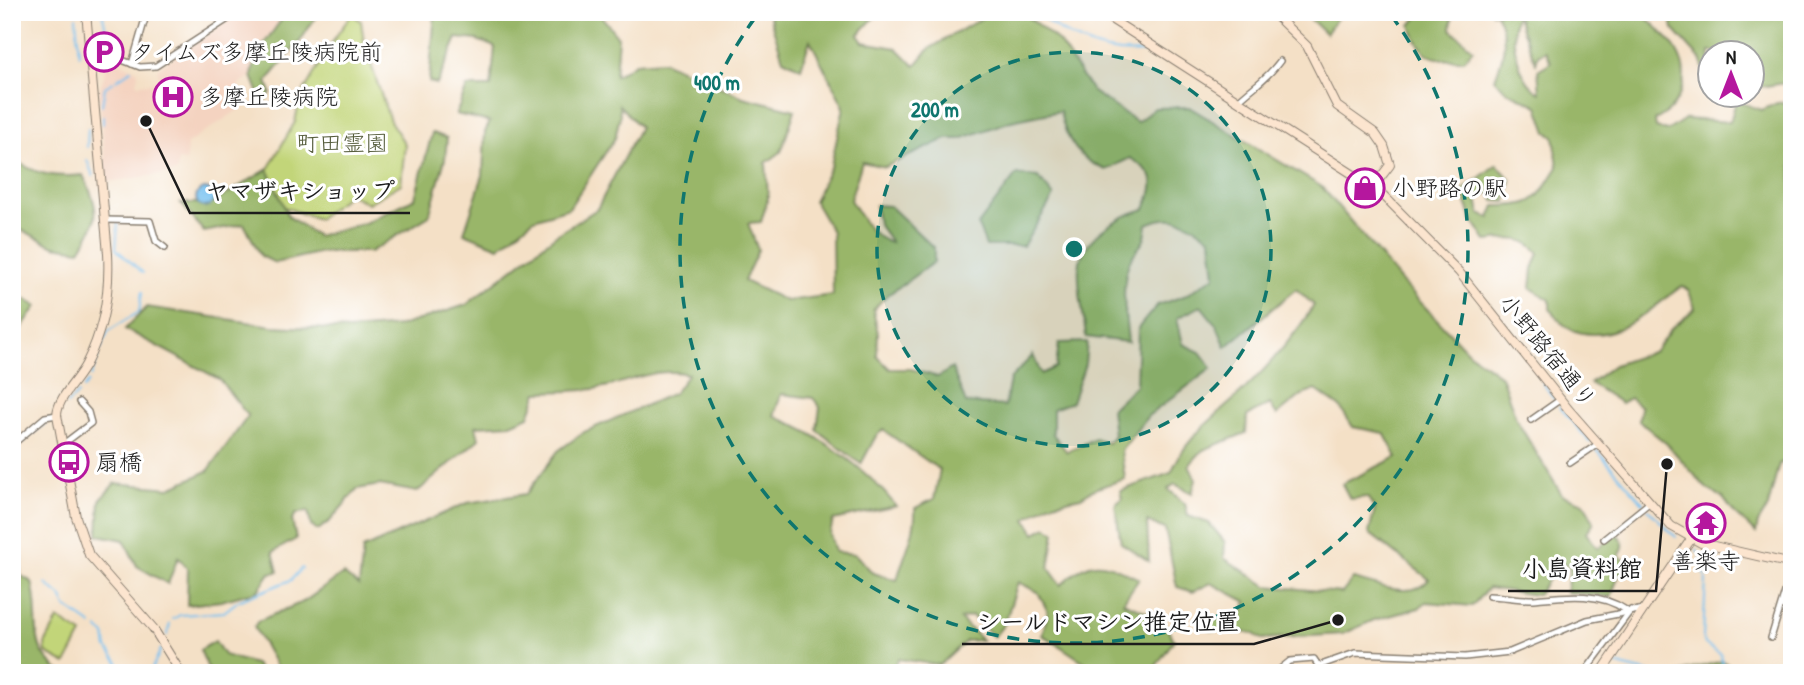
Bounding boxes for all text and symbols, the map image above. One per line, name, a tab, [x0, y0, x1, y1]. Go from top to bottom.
parking icon: タイムズ多摩丘陵病院前	[83, 31, 125, 73]
place label: タイムズ多摩丘陵病院前	[131, 36, 382, 67]
north arrow	[1696, 38, 1766, 108]
text: N	[1726, 44, 1736, 70]
text: 400 m	[694, 68, 740, 97]
hospital icon: 多摩丘陵病院	[152, 76, 194, 118]
place label: 多摩丘陵病院	[200, 81, 338, 112]
text: 200 m	[911, 95, 959, 124]
park label: 町田霊園	[296, 127, 388, 158]
shop icon: 小野路の駅	[1344, 167, 1386, 209]
callout: ヤマザキショップ	[190, 168, 410, 213]
place label: 小野路の駅	[1392, 172, 1507, 203]
text: ヤマザキショップ	[205, 174, 395, 206]
centre of rings	[1062, 237, 1086, 261]
street label: 小野路宿通り	[1493, 287, 1604, 414]
bus stop icon: 扇橋	[48, 441, 90, 483]
place label: 扇橋	[96, 446, 142, 477]
temple icon: 善楽寺	[1685, 502, 1727, 544]
place label: 善楽寺	[1672, 545, 1741, 576]
callout: 小島資料館	[1508, 546, 1656, 591]
text: 小島資料館	[1522, 552, 1642, 584]
callout: シールドマシン推定位置	[962, 599, 1254, 644]
text: シールドマシン推定位置	[976, 605, 1240, 637]

